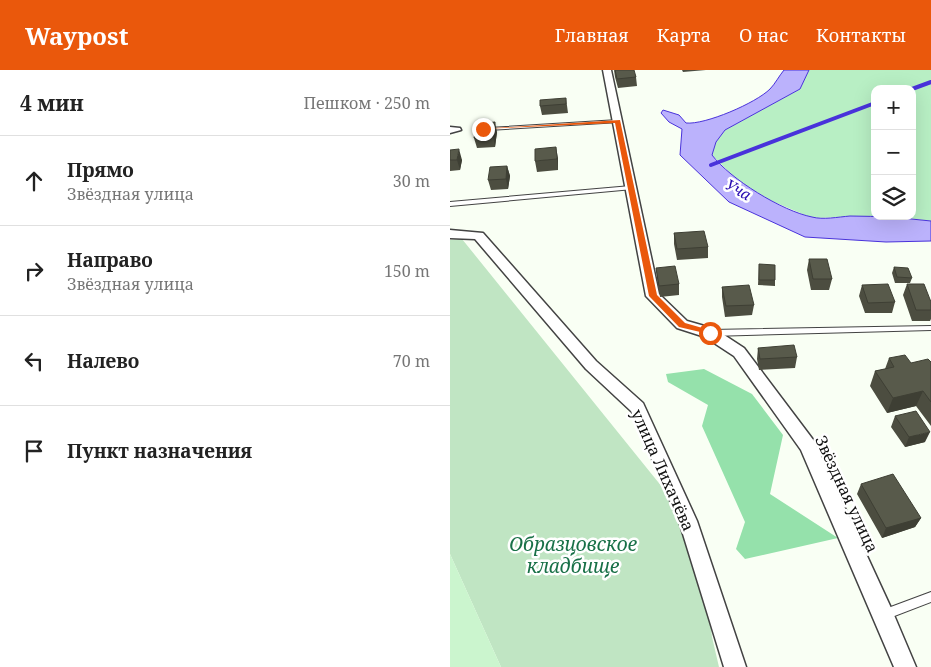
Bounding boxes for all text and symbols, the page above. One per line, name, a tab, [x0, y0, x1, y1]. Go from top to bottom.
text: Waypost	[25, 19, 128, 52]
text: Главная	[555, 23, 629, 47]
text: Карта	[657, 23, 711, 47]
text: О нас	[739, 23, 788, 47]
text: Контакты	[816, 23, 906, 47]
map controls	[871, 85, 916, 220]
button: +	[871, 85, 916, 130]
text: 4 мин	[20, 89, 84, 117]
text: Пешком · 250 m	[303, 92, 430, 114]
route end	[472, 118, 495, 141]
button: −	[871, 130, 916, 175]
text: Прямо	[67, 157, 134, 183]
icon: ahead	[20, 167, 48, 195]
text: 30 m	[393, 170, 430, 192]
water label: Уча	[722, 174, 755, 205]
button: layers	[871, 175, 916, 220]
text: Звёздная улица	[67, 183, 194, 205]
text: Направо	[67, 247, 153, 273]
icon: right	[20, 257, 48, 285]
text: 150 m	[384, 260, 430, 282]
text: Звёздная улица	[67, 273, 194, 295]
route start	[699, 322, 722, 345]
icon: left	[20, 347, 48, 375]
text: Налево	[67, 348, 139, 374]
text: 70 m	[393, 350, 430, 372]
street label: улица Лихачёва	[626, 406, 700, 534]
street label: Звёздная улица	[810, 432, 884, 556]
icon: arrive	[20, 437, 48, 465]
text: Пункт назначения	[67, 438, 252, 464]
park label: Образцовское кладбище	[509, 531, 638, 579]

